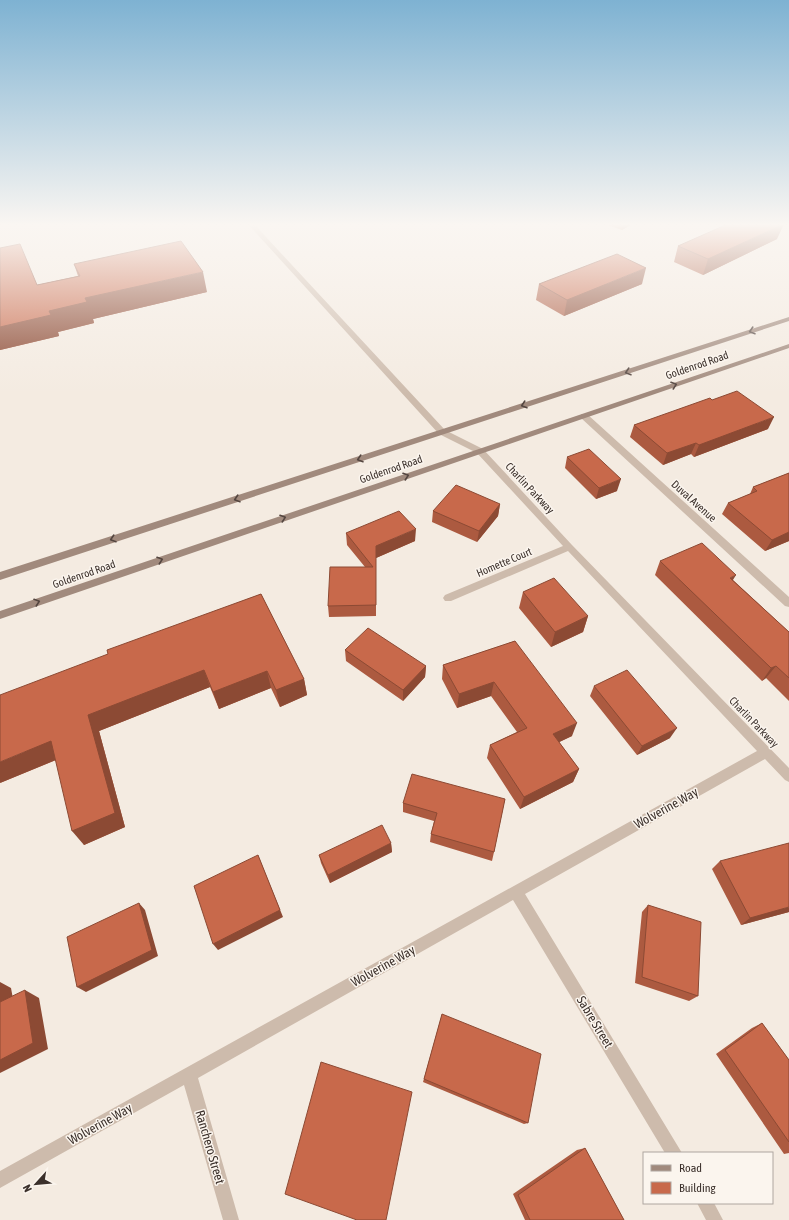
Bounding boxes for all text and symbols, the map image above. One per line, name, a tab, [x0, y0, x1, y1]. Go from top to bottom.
one-way arrow	[749, 327, 756, 335]
street label: Goldenrod Road	[664, 349, 730, 381]
one-way arrow	[625, 367, 632, 375]
one-way arrow	[670, 382, 677, 390]
one-way arrow	[520, 401, 527, 409]
street label: Goldenrod Road	[358, 453, 424, 485]
one-way arrow	[357, 454, 364, 463]
street label: Charlin Parkway	[503, 460, 557, 516]
one-way arrow	[402, 473, 409, 481]
street label: Duval Avenue	[669, 478, 719, 524]
one-way arrow	[233, 494, 240, 503]
one-way arrow	[279, 515, 286, 523]
one-way arrow	[110, 534, 117, 543]
street label: Homette Court	[475, 545, 533, 579]
one-way arrow	[156, 557, 163, 565]
street label: Goldenrod Road	[51, 558, 117, 590]
one-way arrow	[33, 599, 40, 607]
street label: Charlin Parkway	[727, 694, 781, 750]
street label: Wolverine Way	[631, 784, 701, 832]
street label: Wolverine Way	[348, 942, 418, 990]
street label: Sabre Street	[574, 993, 616, 1051]
street label: Wolverine Way	[65, 1100, 135, 1148]
street label: Ranchero Street	[192, 1108, 228, 1186]
legend	[643, 1152, 773, 1204]
text: Road	[679, 1161, 702, 1175]
north arrow	[16, 1164, 56, 1204]
text: Building	[679, 1181, 717, 1195]
text: N	[20, 1183, 34, 1194]

